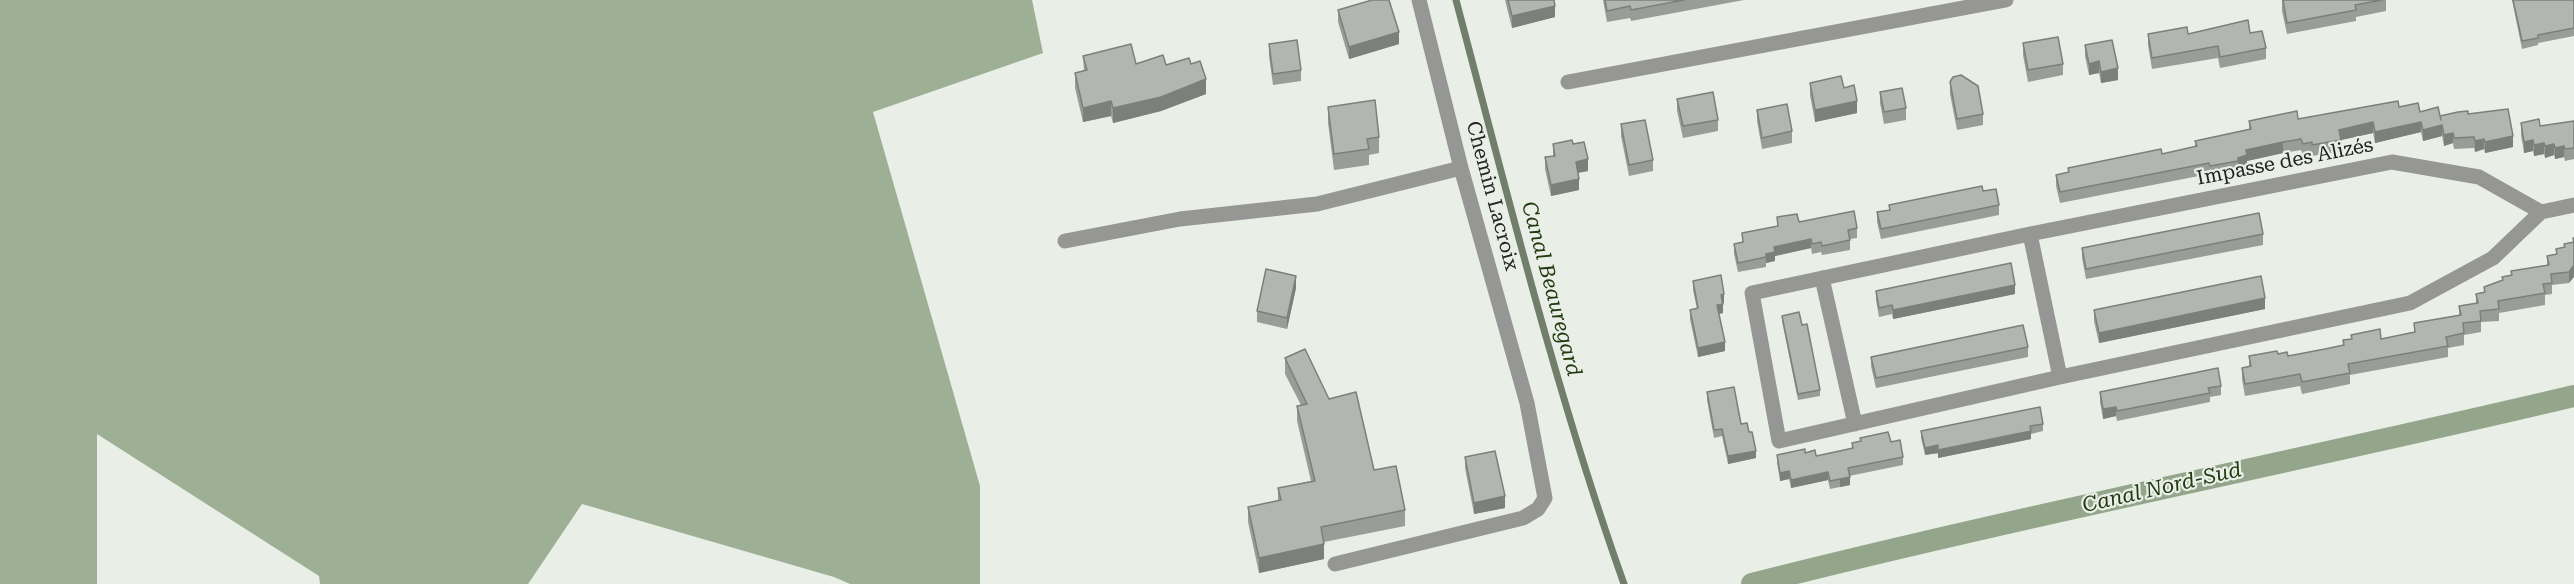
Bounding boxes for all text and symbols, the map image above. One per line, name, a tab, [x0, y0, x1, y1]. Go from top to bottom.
street label: Chemin Lacroix	[1461, 119, 1523, 273]
street label: Impasse des Alizés	[2195, 133, 2375, 191]
water label: Canal Beauregard	[1516, 199, 1586, 379]
water label: Canal Nord-Sud	[2080, 457, 2244, 519]

